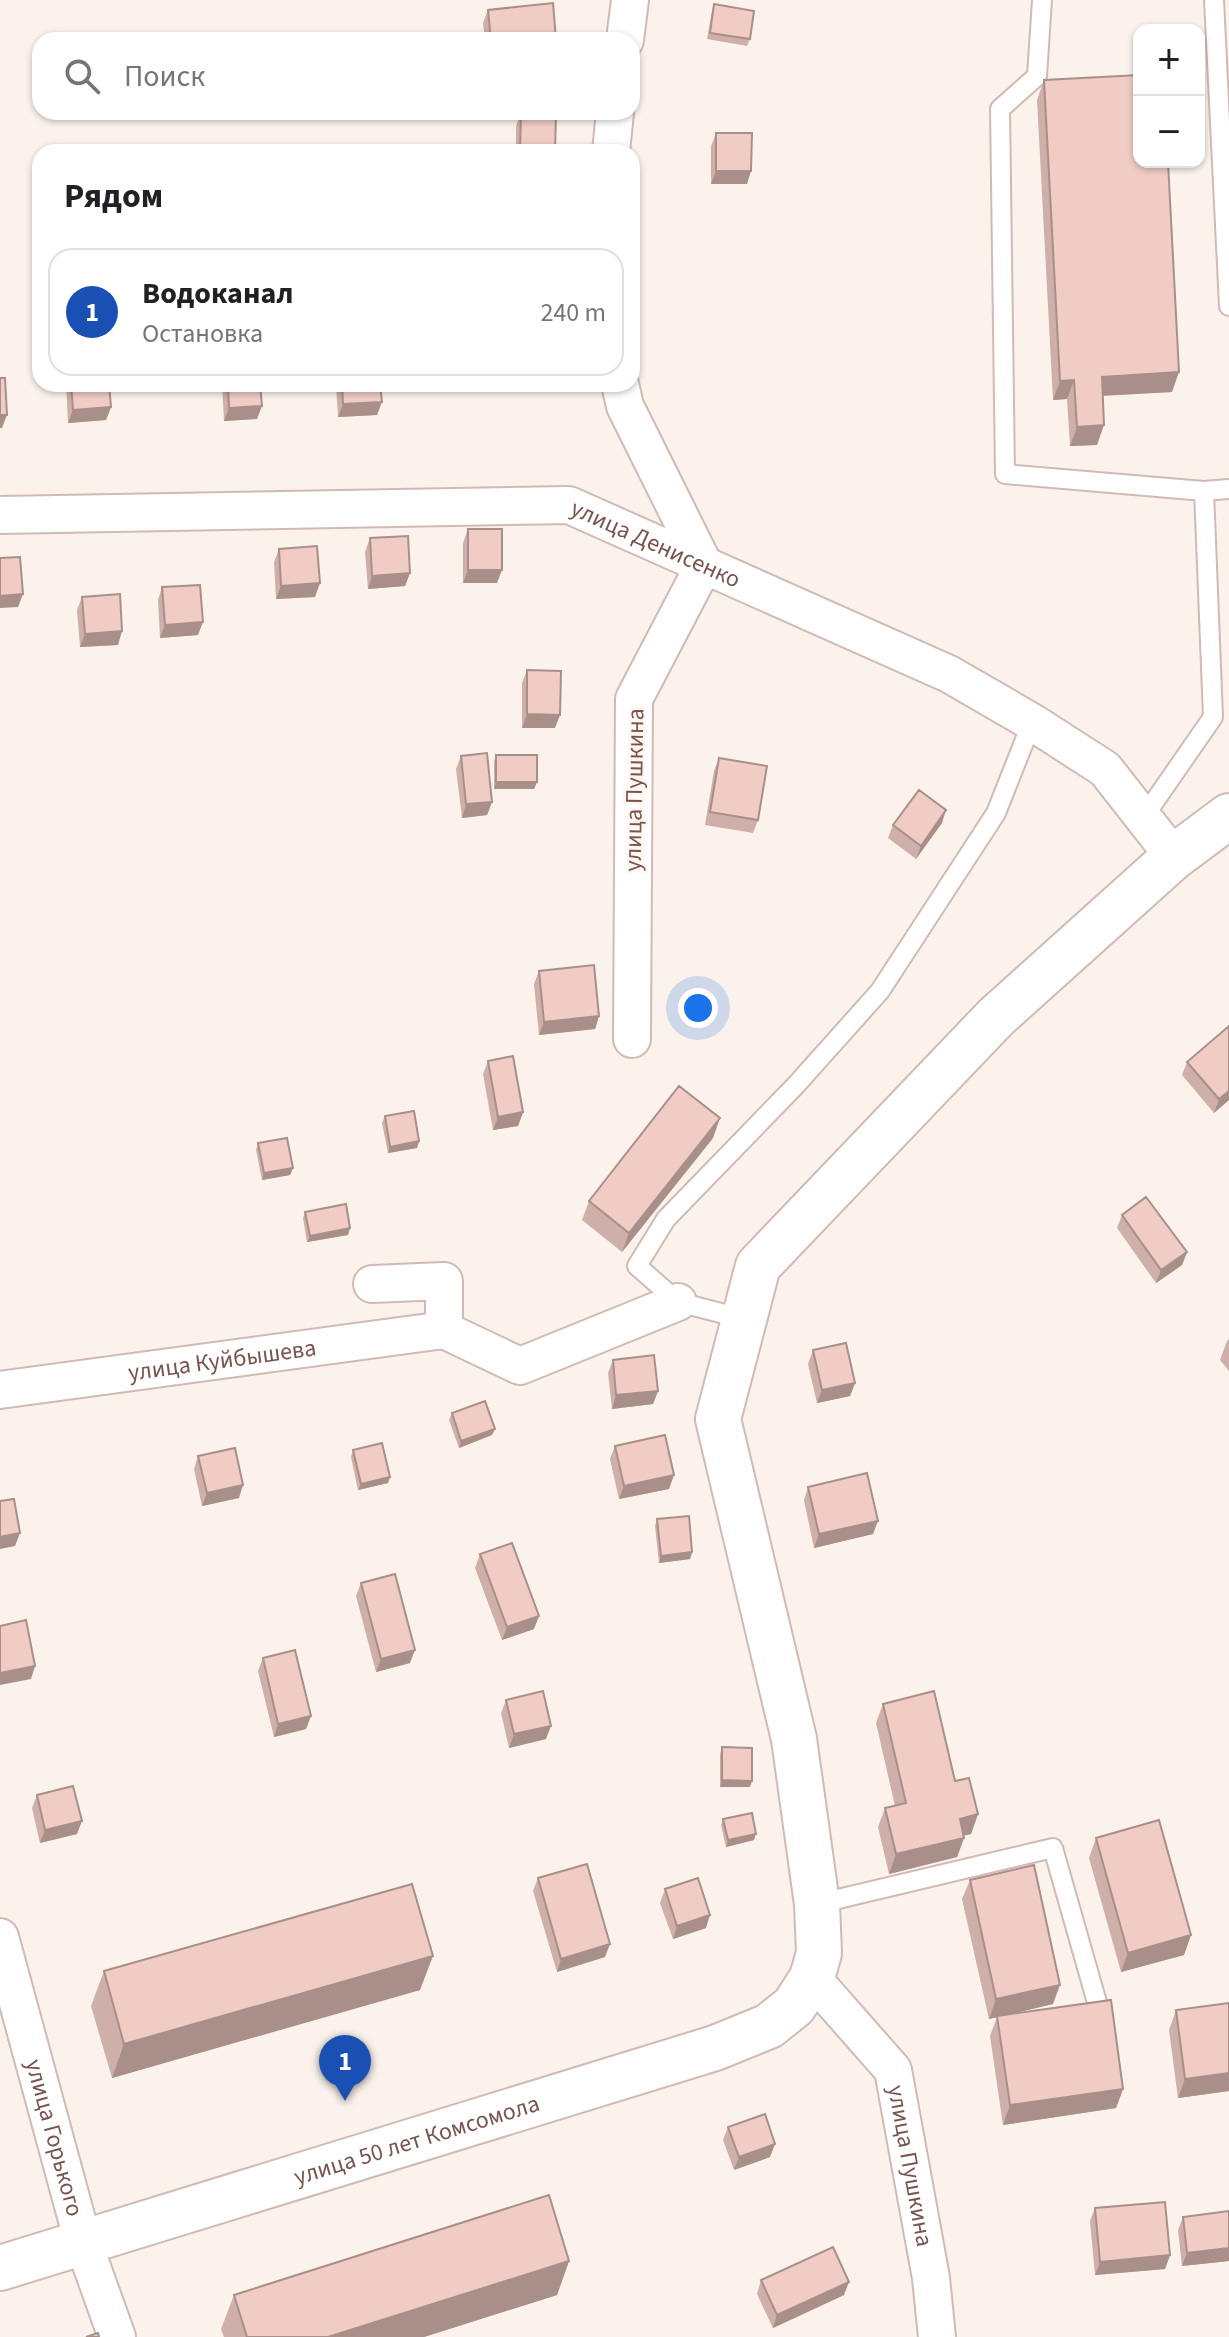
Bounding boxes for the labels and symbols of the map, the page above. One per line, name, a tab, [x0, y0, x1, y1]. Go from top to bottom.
street label: улица Денисенко	[565, 491, 746, 597]
street label: улица Пушкина	[616, 708, 653, 872]
your location	[678, 988, 718, 1028]
street label: улица Куйбышева	[126, 1330, 318, 1391]
pin: 1	[319, 2035, 371, 2101]
street label: улица Горького	[16, 2055, 92, 2220]
street label: улица Пушкина	[878, 2082, 942, 2249]
street label: улица 50 лет Комсомола	[290, 2086, 544, 2195]

